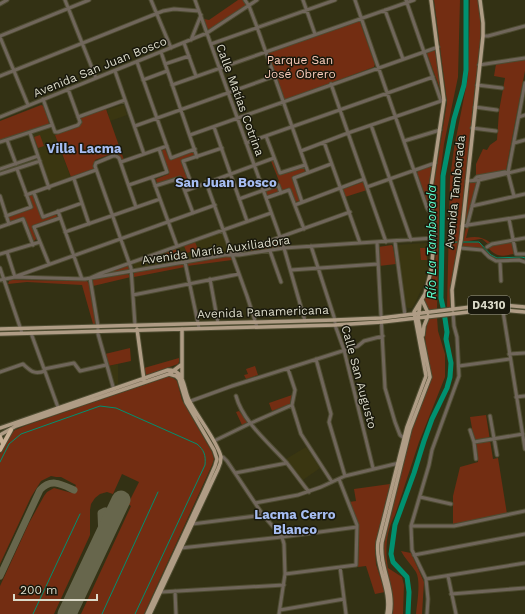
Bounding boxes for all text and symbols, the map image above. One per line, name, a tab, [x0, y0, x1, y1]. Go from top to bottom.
street label: Avenida San Juan Bosco	[31, 34, 169, 100]
street label: Calle Matías Cotrina	[213, 42, 267, 158]
park label: Parque San José Obrero	[264, 53, 336, 81]
street label: Avenida Tamborada	[442, 134, 468, 249]
district label: Villa Lacma	[47, 141, 122, 156]
district label: San Juan Bosco	[175, 175, 277, 190]
water label: Río La Tamborada	[424, 185, 439, 299]
street label: Avenida María Auxiliadora	[141, 233, 291, 267]
road number: D4310	[468, 296, 510, 314]
street label: Avenida Panamericana	[197, 303, 329, 321]
street label: Calle San Augusto	[338, 324, 380, 430]
district label: Lacma Cerro Blanco	[254, 507, 336, 537]
scale bar	[14, 576, 97, 602]
text: 200 m	[20, 583, 57, 597]

